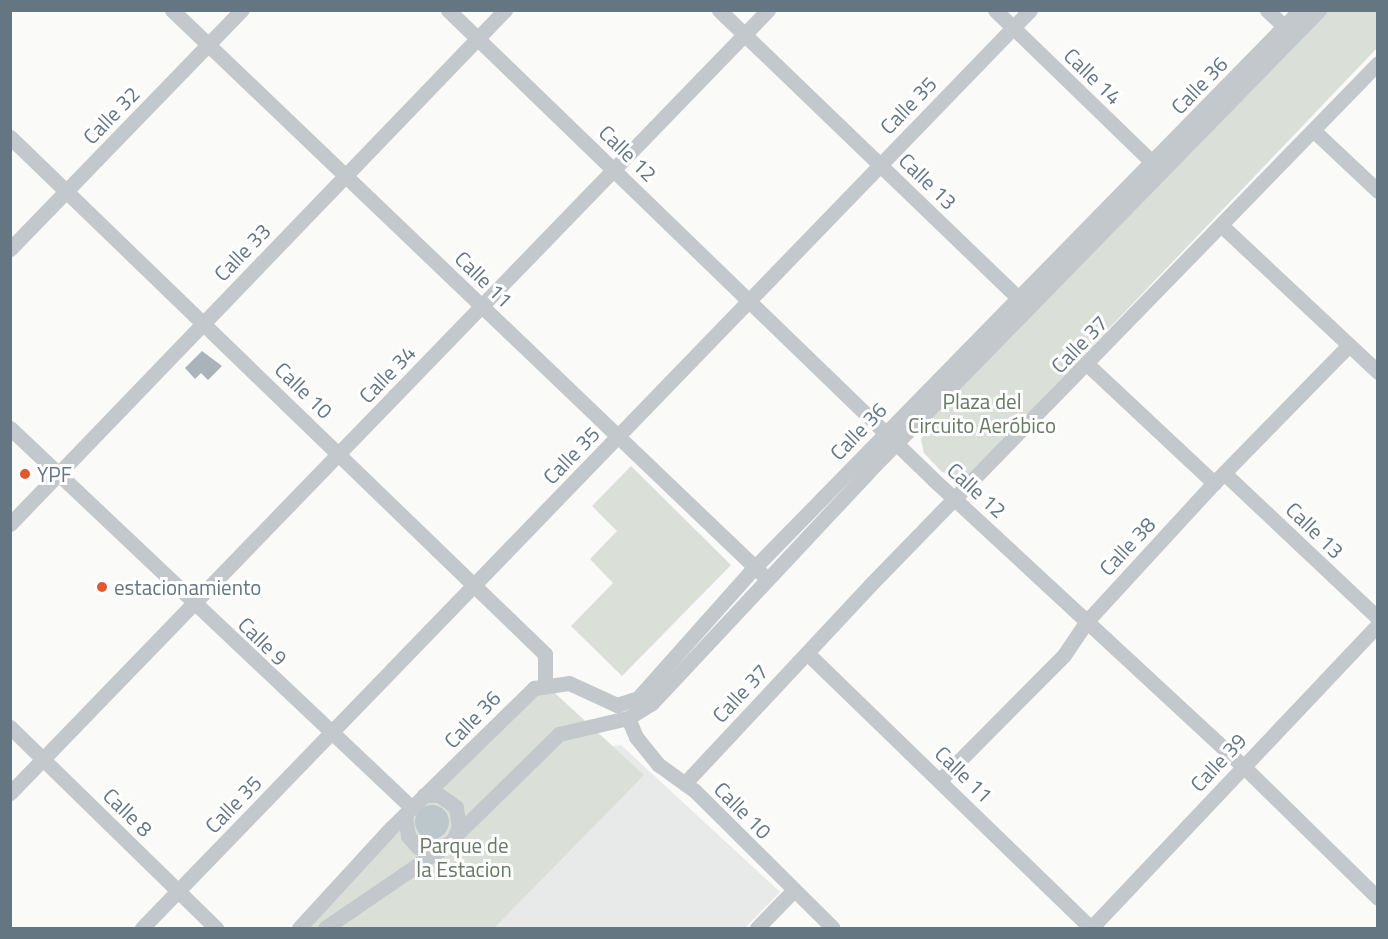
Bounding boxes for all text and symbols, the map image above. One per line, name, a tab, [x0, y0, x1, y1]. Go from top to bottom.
street label: Calle 14	[1059, 42, 1127, 110]
street label: Calle 36	[1165, 51, 1233, 119]
street label: Calle 35	[874, 71, 942, 139]
street label: Calle 32	[77, 81, 145, 149]
street label: Calle 12	[594, 119, 662, 187]
street label: Calle 13	[894, 147, 962, 215]
street label: Calle 33	[208, 218, 276, 286]
street label: Calle 11	[450, 245, 518, 313]
street label: Calle 37	[1045, 310, 1113, 378]
street label: Calle 34	[353, 340, 421, 408]
street label: Calle 10	[270, 356, 338, 424]
park label: Plaza del Circuito Aeróbico	[908, 388, 1056, 438]
street label: Calle 36	[824, 397, 892, 465]
street label: Calle 35	[537, 421, 605, 489]
street label: Calle 12	[942, 457, 1012, 523]
place label: YPF	[37, 461, 72, 487]
marker: YPF	[18, 467, 32, 481]
street label: Calle 13	[1281, 496, 1349, 564]
street label: Calle 38	[1094, 512, 1160, 580]
place label: estacionamiento	[114, 574, 261, 600]
marker: estacionamiento	[95, 580, 109, 594]
street label: Calle 9	[233, 612, 293, 670]
street label: Calle 37	[707, 659, 773, 727]
street label: Calle 36	[438, 685, 506, 753]
street label: Calle 39	[1185, 728, 1251, 796]
street label: Calle 11	[930, 740, 998, 808]
street label: Calle 35	[199, 770, 267, 838]
street label: Calle 10	[709, 776, 777, 844]
street label: Calle 8	[98, 783, 158, 841]
park label: Parque de la Estacion	[416, 832, 512, 882]

